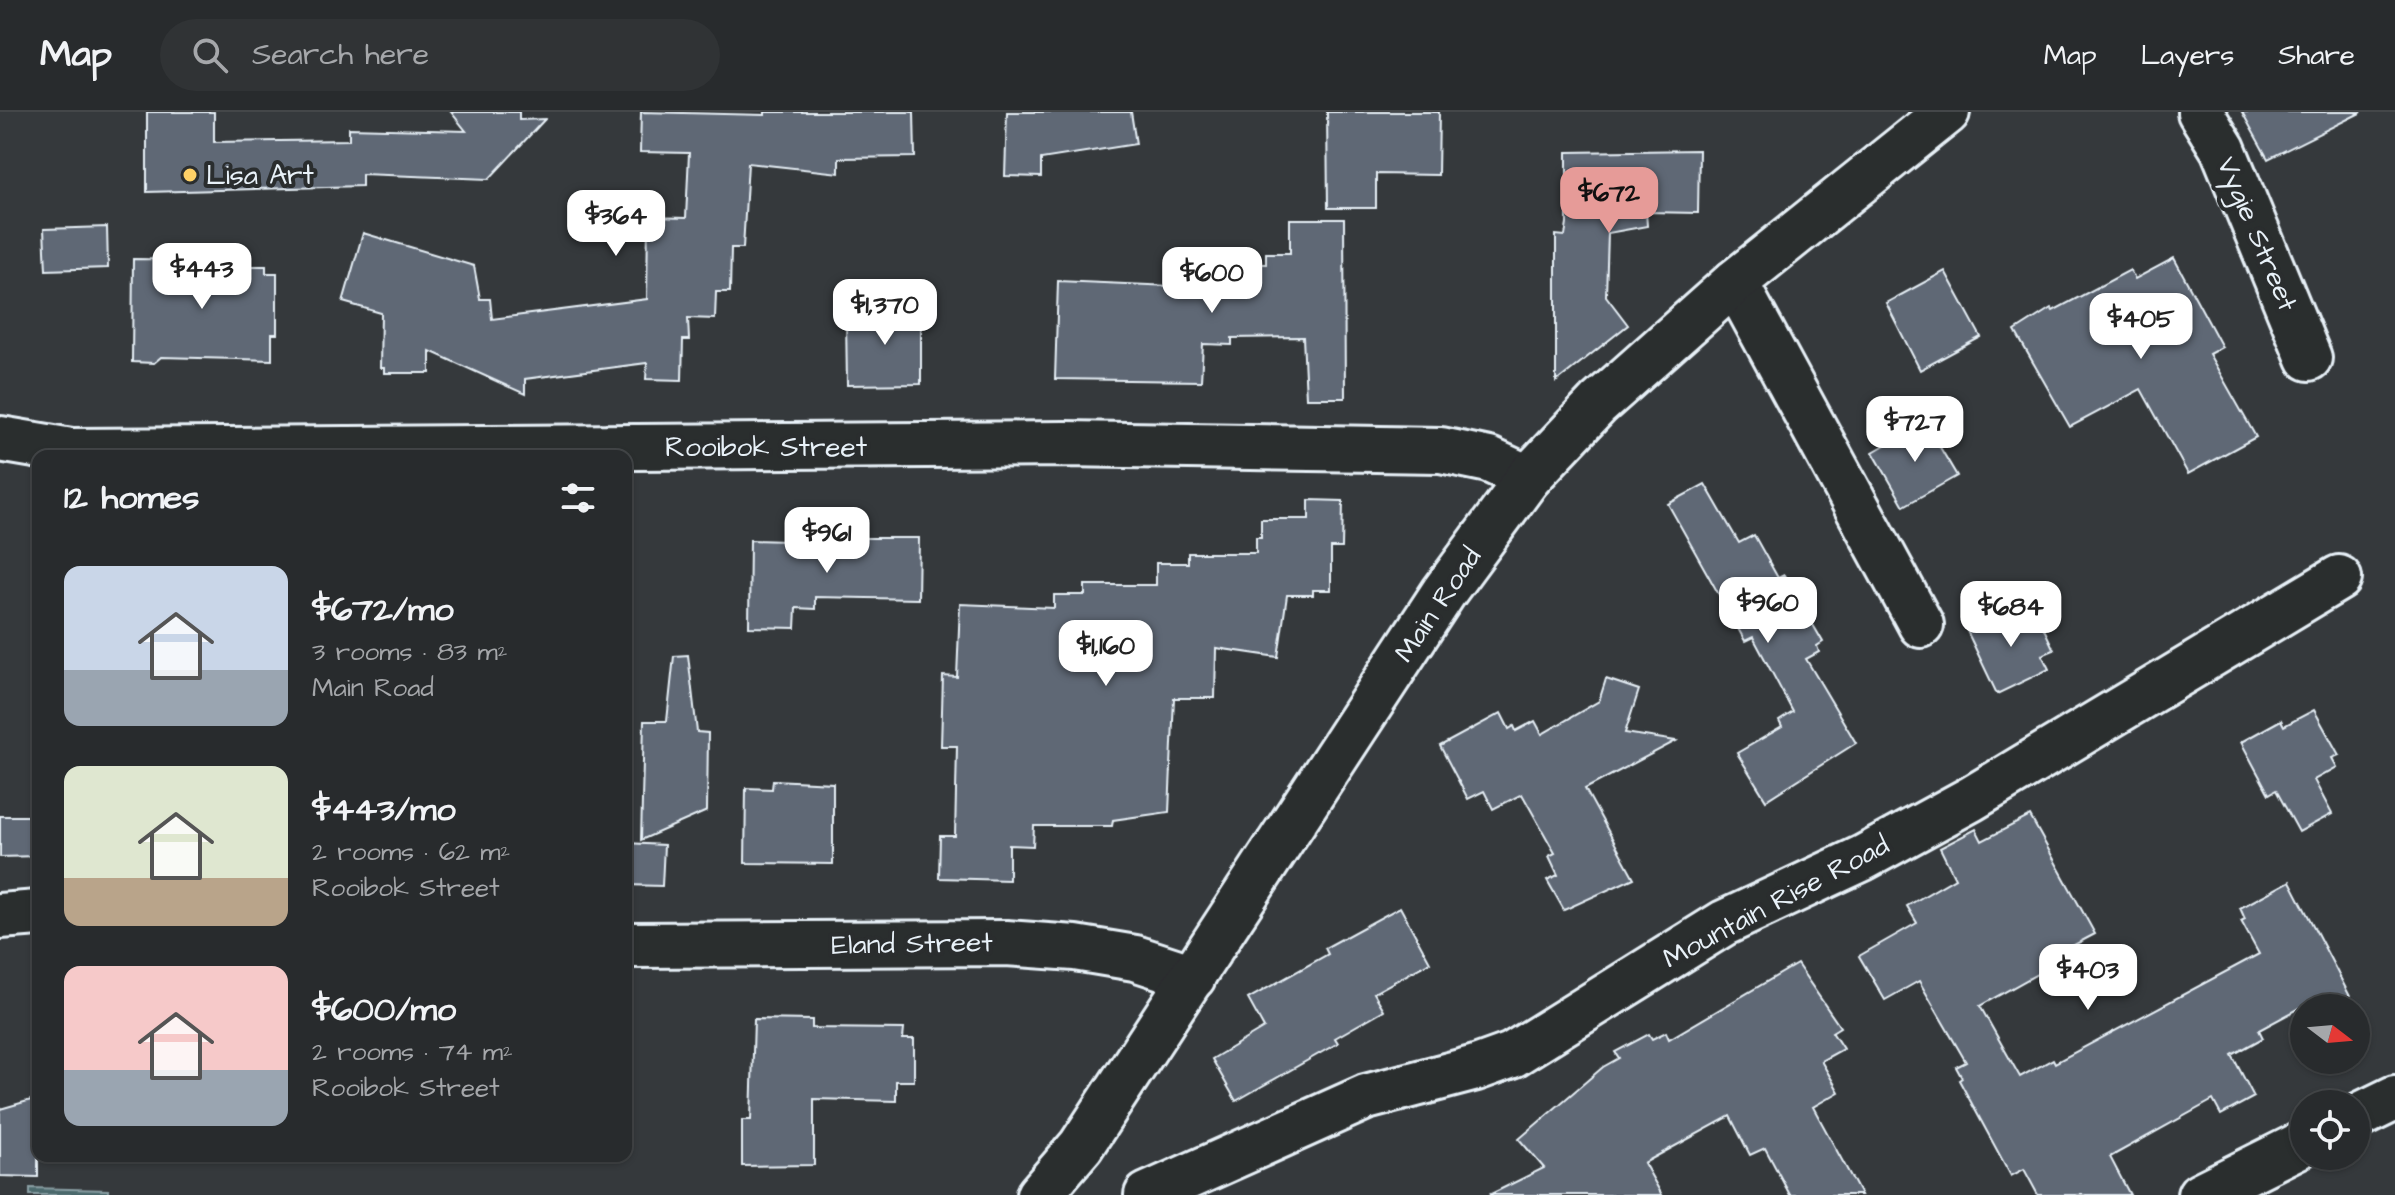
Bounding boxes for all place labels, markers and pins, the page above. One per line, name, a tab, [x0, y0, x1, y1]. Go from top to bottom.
place label: Lisa Art	[206, 156, 315, 195]
marker: Lisa Art	[181, 166, 199, 184]
pin: $672	[1562, 167, 1656, 235]
pin: $364	[569, 190, 663, 258]
pin: $443	[155, 243, 249, 311]
pin: $600	[1165, 247, 1259, 315]
pin: $1,370	[820, 279, 950, 347]
pin: $405	[2094, 293, 2188, 361]
pin: $727	[1868, 396, 1962, 464]
pin: $961	[780, 507, 874, 575]
pin: $960	[1721, 577, 1815, 645]
pin: $684	[1964, 581, 2058, 649]
pin: $1,160	[1041, 620, 1171, 688]
pin: $403	[2041, 944, 2135, 1012]

